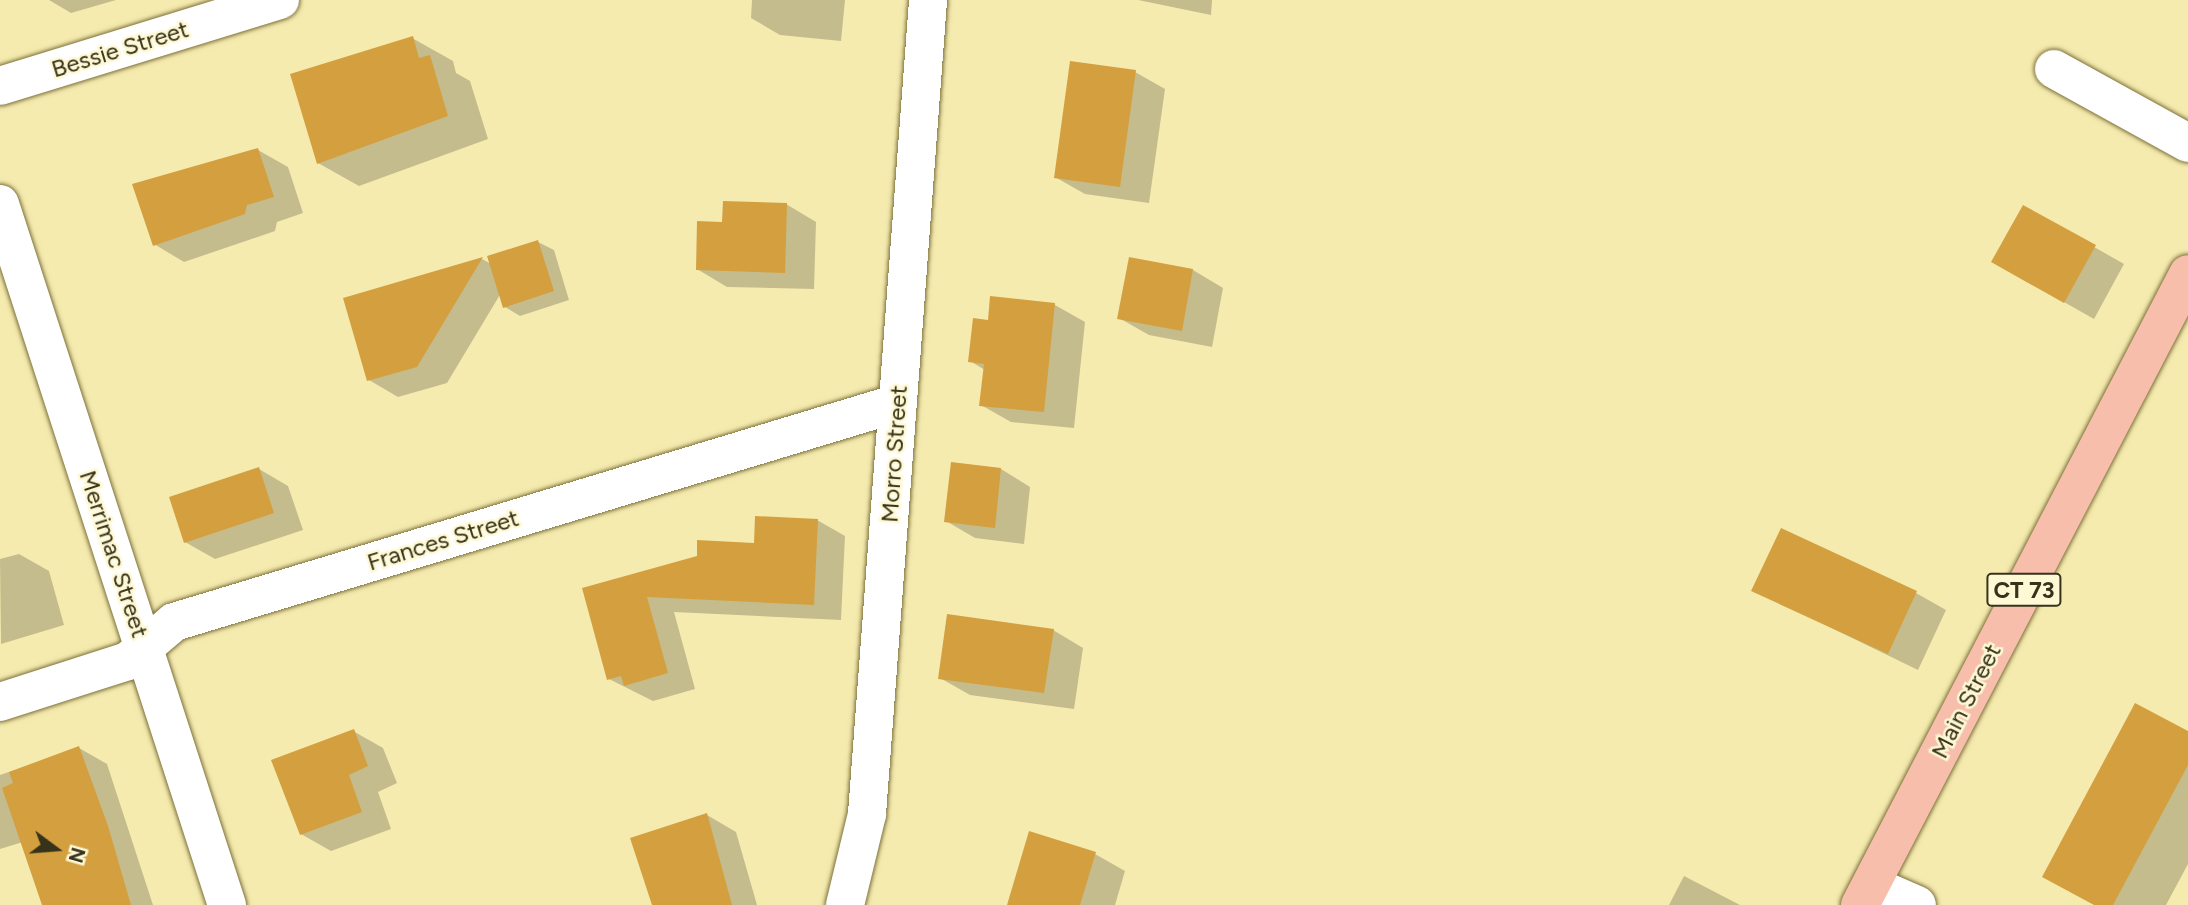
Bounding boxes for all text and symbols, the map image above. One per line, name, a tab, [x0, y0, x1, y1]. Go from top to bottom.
street label: Bessie Street	[48, 14, 192, 84]
street label: Morro Street	[875, 384, 913, 524]
street label: Merrimac Street	[73, 467, 155, 641]
street label: Frances Street	[364, 503, 522, 577]
road number: CT 73	[1986, 570, 2062, 610]
street label: Main Street	[1925, 639, 2007, 763]
north arrow	[21, 814, 91, 884]
text: N	[64, 845, 90, 865]

